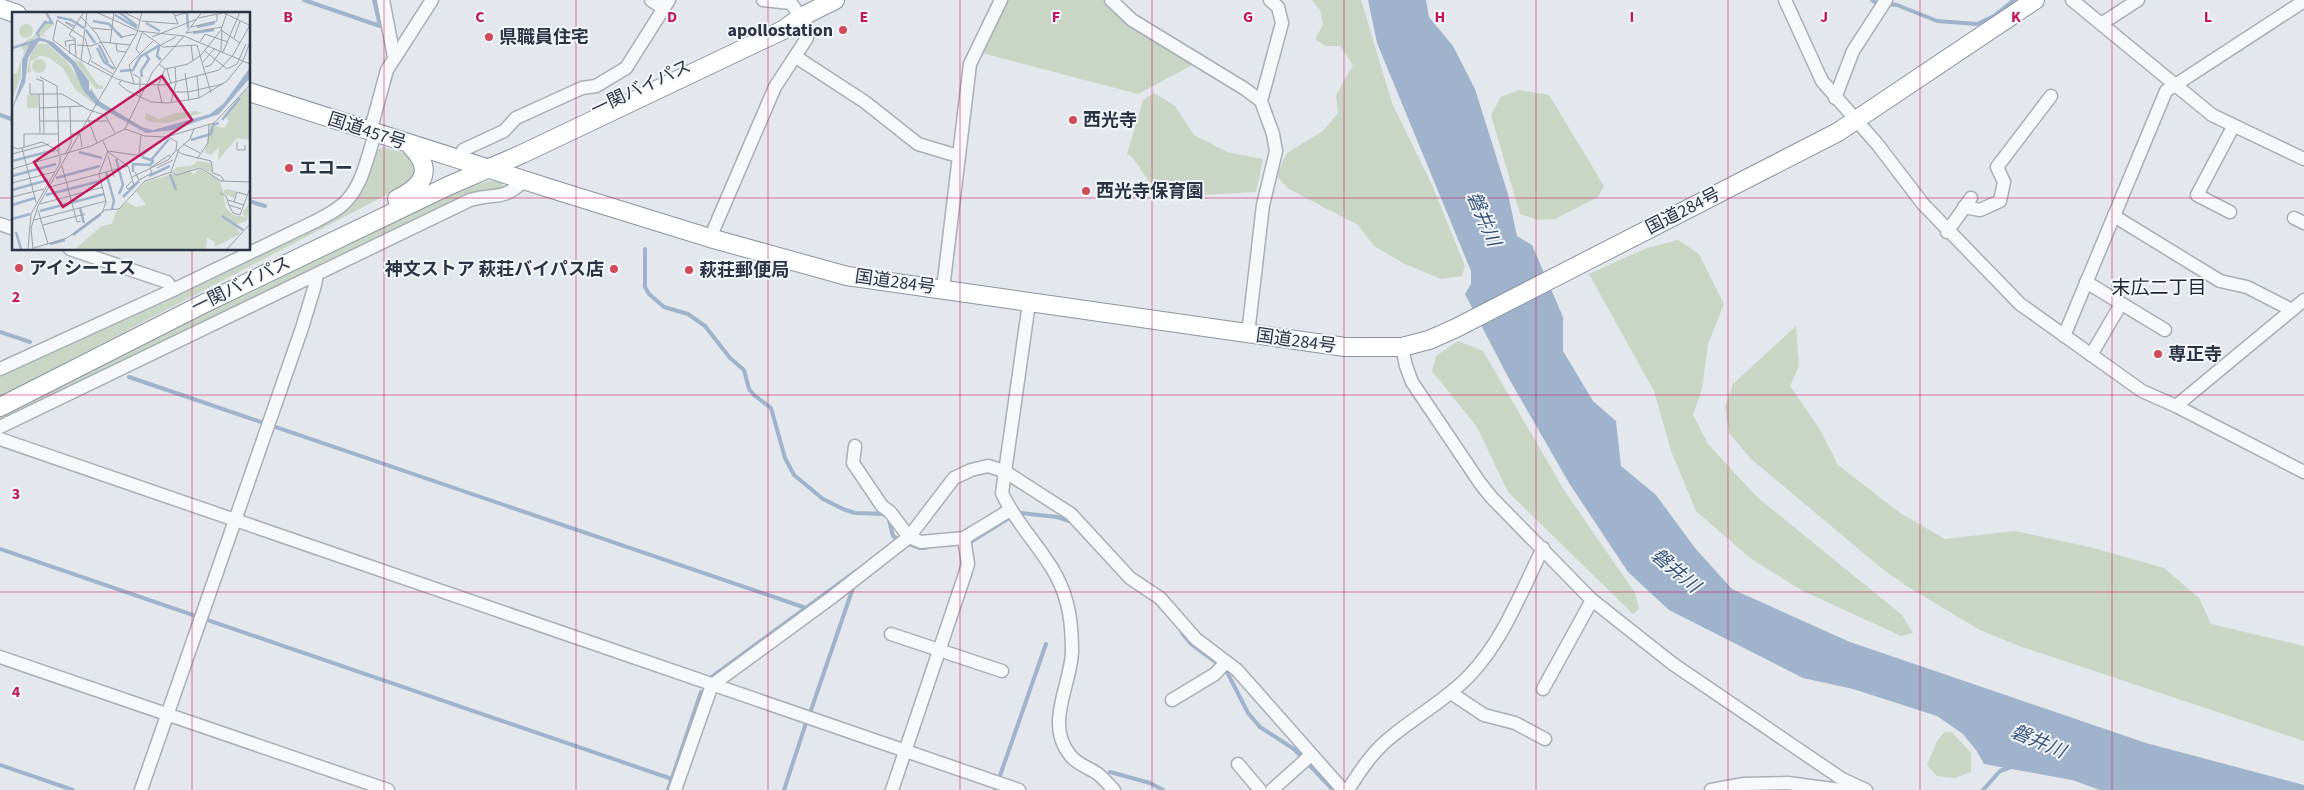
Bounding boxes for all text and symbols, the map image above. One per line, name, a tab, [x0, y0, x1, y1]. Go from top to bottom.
text: B	[283, 6, 293, 28]
text: C	[475, 6, 485, 28]
text: D	[667, 6, 677, 28]
text: E	[860, 6, 868, 28]
text: F	[1052, 6, 1060, 28]
text: G	[1243, 6, 1253, 28]
text: H	[1435, 6, 1445, 28]
text: I	[1630, 6, 1634, 28]
text: J	[1820, 6, 1828, 28]
text: K	[2011, 6, 2021, 28]
text: L	[2204, 6, 2212, 28]
inset map	[12, 12, 250, 250]
place label: apollostation	[728, 18, 833, 43]
marker: apollostation	[837, 24, 849, 36]
place label: 県職員住宅	[499, 25, 589, 50]
marker: 県職員住宅	[483, 31, 495, 43]
street label: 一関バイパス	[587, 54, 695, 122]
street label: 国道457号	[325, 107, 409, 155]
place label: 西光寺	[1083, 108, 1137, 133]
marker: 西光寺	[1067, 114, 1079, 126]
place label: エコー	[299, 156, 353, 181]
marker: エコー	[283, 162, 295, 174]
place label: 西光寺保育園	[1096, 179, 1204, 204]
street label: 国道284号	[1641, 182, 1725, 240]
marker: 西光寺保育園	[1080, 185, 1092, 197]
water label: 磐井川	[1459, 187, 1507, 252]
street label: 一関バイパス	[187, 250, 295, 320]
place label: アイシーエス	[29, 256, 136, 281]
place label: 神文ストア 萩荘バイパス店	[385, 257, 604, 282]
place label: 萩荘郵便局	[699, 258, 789, 283]
marker: アイシーエス	[13, 262, 25, 274]
marker: 神文ストア 萩荘バイパス店	[608, 263, 620, 275]
marker: 萩荘郵便局	[683, 264, 695, 276]
street label: 国道284号	[853, 264, 937, 300]
district label: 末広二丁目	[2111, 275, 2207, 302]
text: 2	[12, 286, 20, 308]
street label: 国道284号	[1254, 323, 1338, 359]
place label: 専正寺	[2168, 342, 2222, 367]
marker: 専正寺	[2152, 348, 2164, 360]
text: 3	[12, 483, 20, 505]
water label: 磐井川	[1644, 542, 1707, 601]
text: 4	[12, 681, 21, 703]
water label: 磐井川	[2006, 718, 2071, 766]

